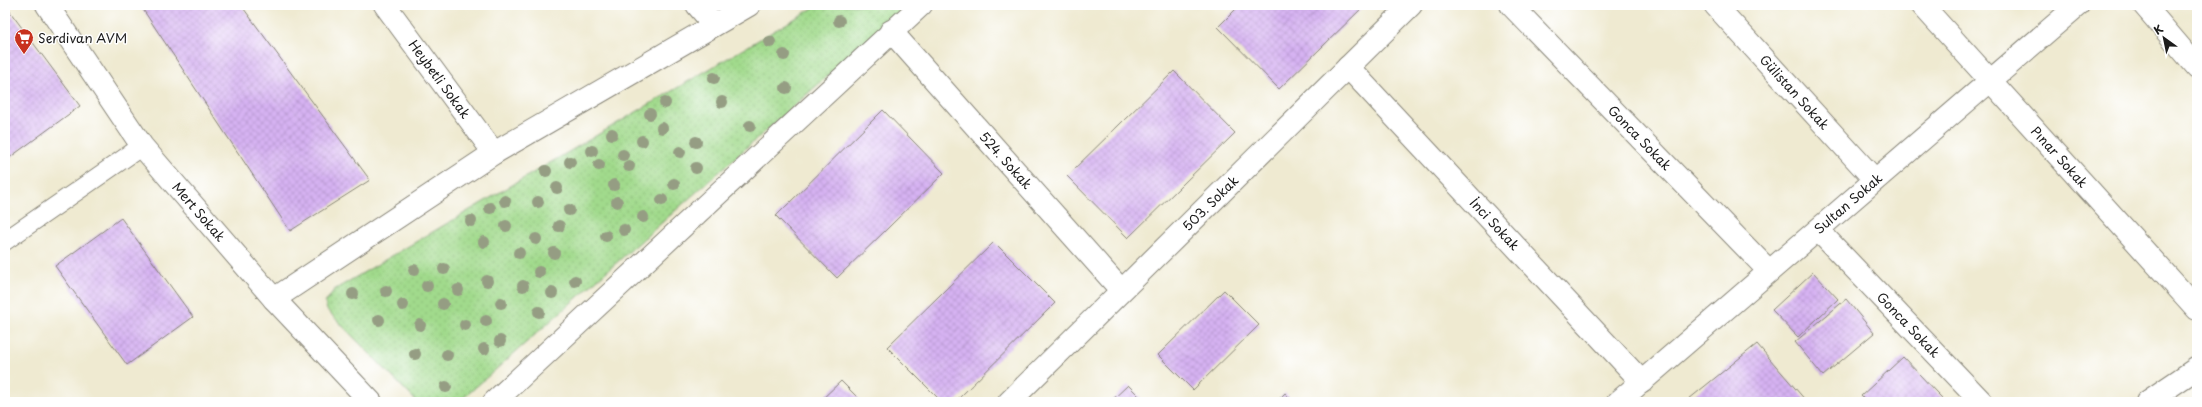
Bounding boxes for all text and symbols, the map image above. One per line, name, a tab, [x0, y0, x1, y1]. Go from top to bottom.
north arrow	[2144, 18, 2184, 58]
text: K	[2150, 20, 2166, 39]
supermarket icon: Serdivan AVM	[13, 27, 35, 55]
place label: Serdivan AVM	[38, 28, 127, 47]
street label: Heybetli Sokak	[405, 36, 476, 122]
street label: Gülistan Sokak	[1756, 50, 1835, 134]
street label: Gonca Sokak	[1604, 101, 1677, 175]
street label: Pınar Sokak	[2027, 122, 2093, 192]
street label: 524. Sokak	[976, 127, 1037, 193]
street label: Sultan Sokak	[1810, 168, 1886, 238]
street label: 503. Sokak	[1178, 170, 1243, 235]
street label: Mert Sokak	[168, 178, 231, 246]
street label: İnci Sokak	[1466, 193, 1525, 255]
street label: Gonca Sokak	[1873, 287, 1945, 362]

